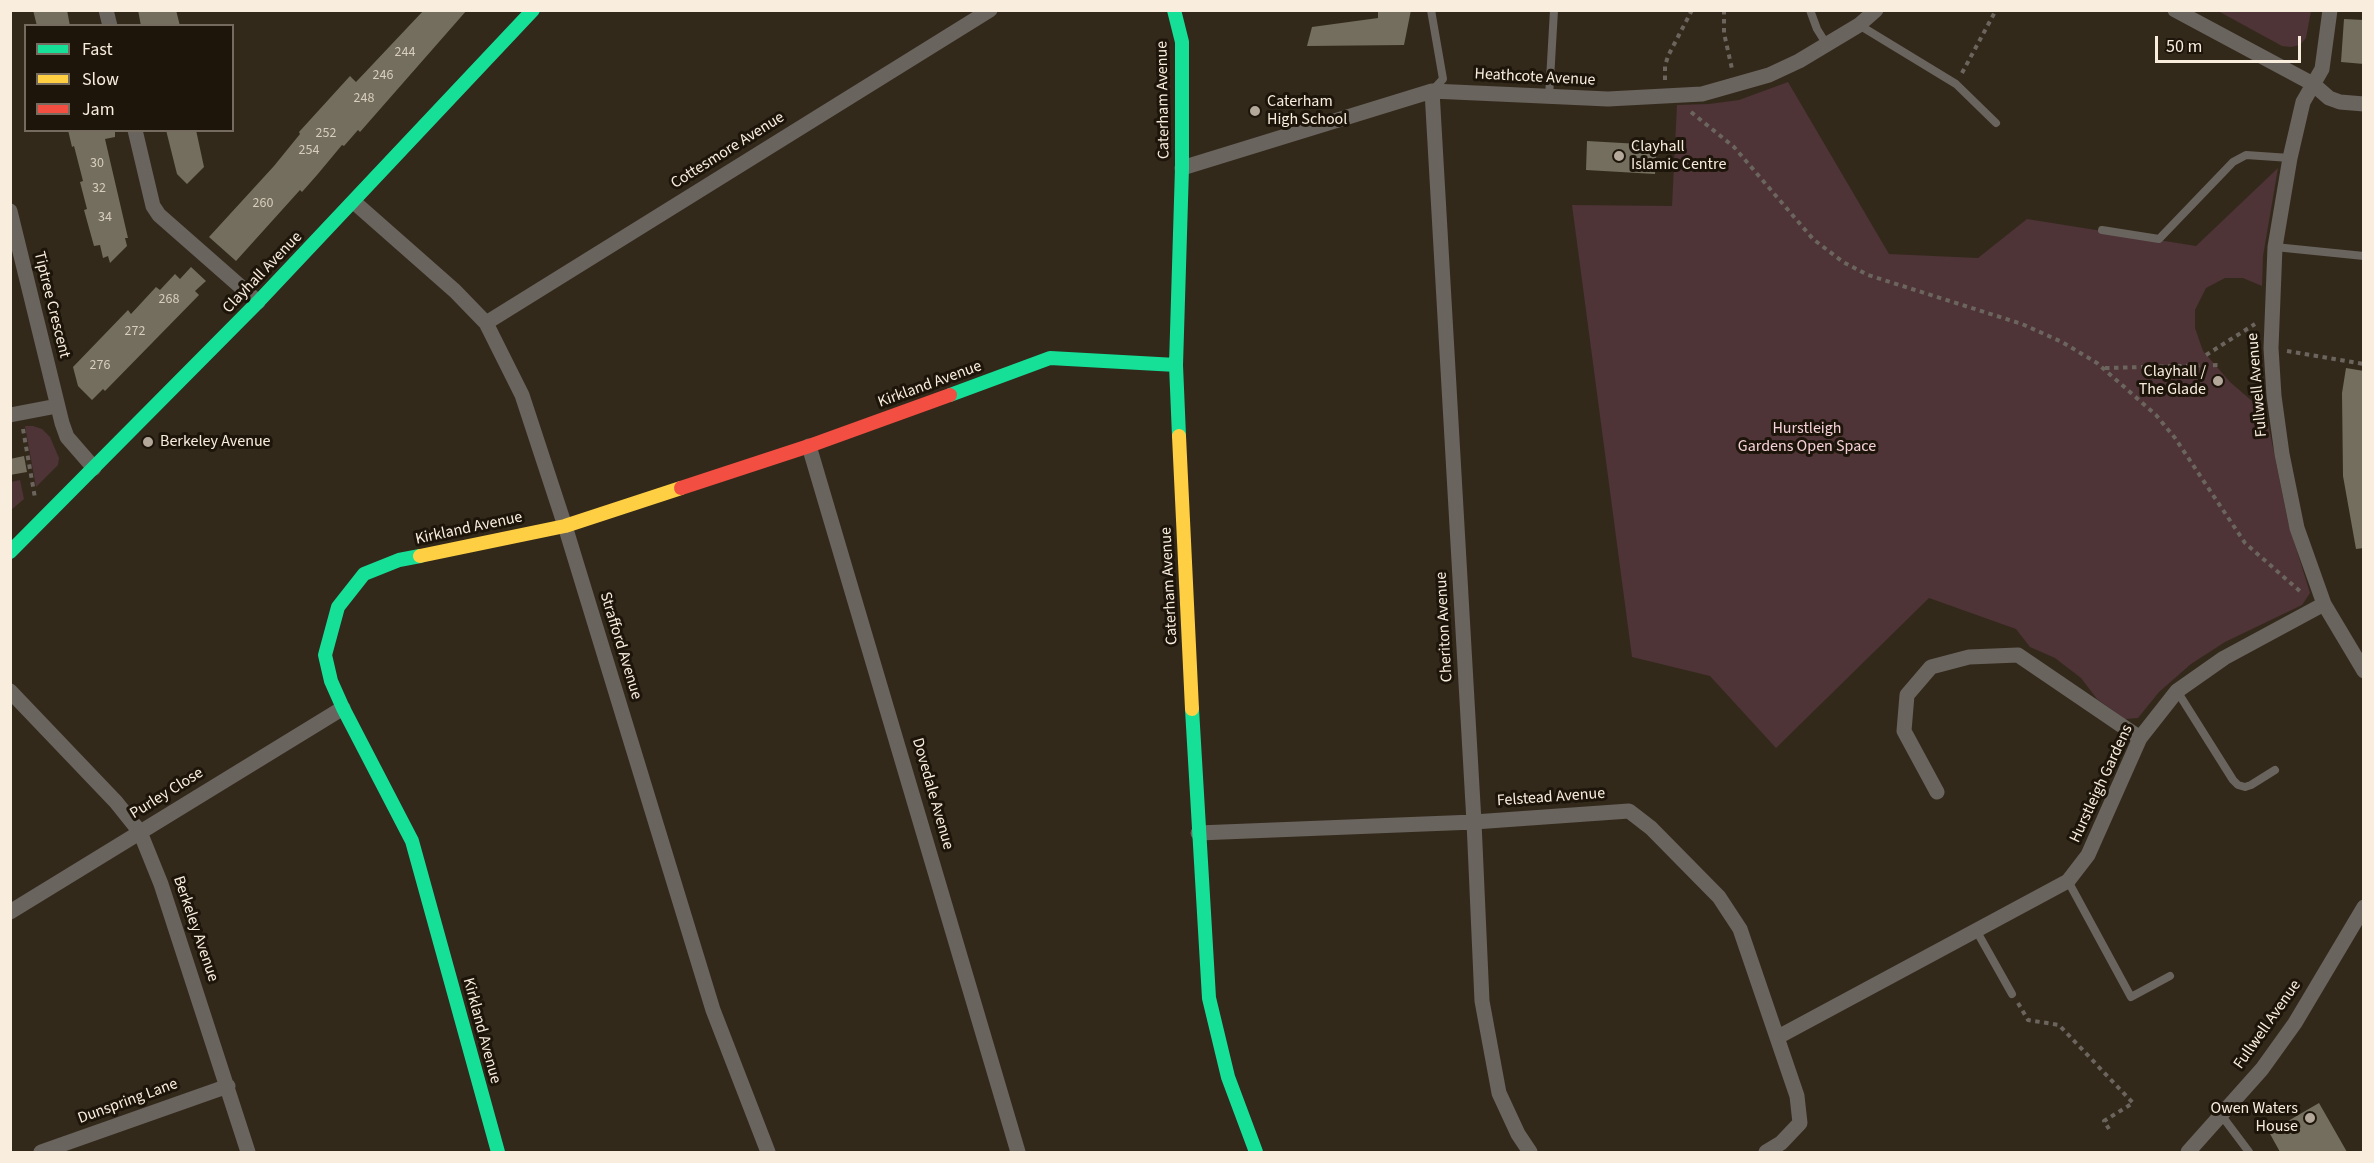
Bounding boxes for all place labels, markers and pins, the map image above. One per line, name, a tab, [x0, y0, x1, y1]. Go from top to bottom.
place label: Caterham High School	[1267, 92, 1347, 130]
marker: Caterham High School	[1248, 104, 1262, 118]
place label: Clayhall Islamic Centre	[1631, 137, 1726, 175]
marker: Clayhall Islamic Centre	[1612, 149, 1626, 163]
place label: Clayhall / The Glade	[2139, 362, 2206, 400]
marker: Clayhall / The Glade	[2211, 374, 2225, 388]
place label: Berkeley Avenue	[160, 432, 271, 452]
marker: Berkeley Avenue	[141, 435, 155, 449]
place label: Owen Waters House	[2211, 1099, 2298, 1137]
marker: Owen Waters House	[2303, 1111, 2317, 1125]

